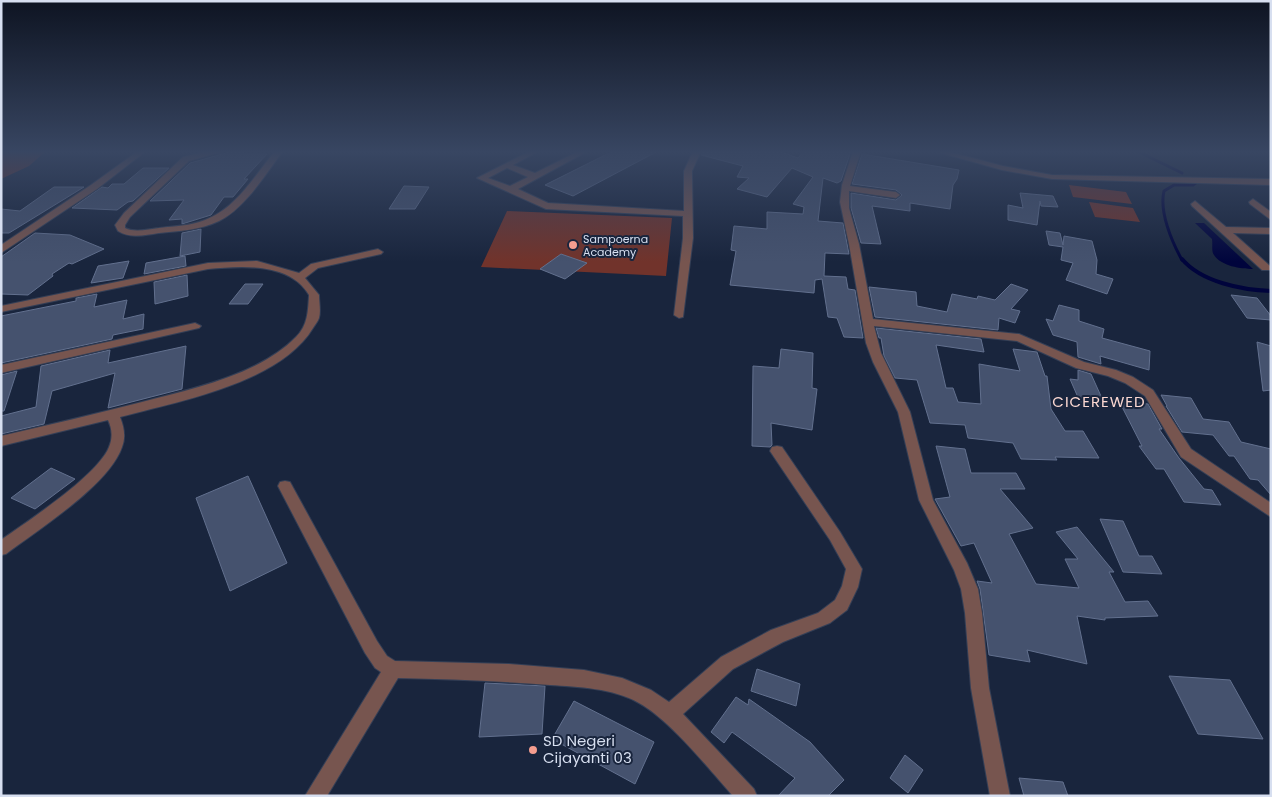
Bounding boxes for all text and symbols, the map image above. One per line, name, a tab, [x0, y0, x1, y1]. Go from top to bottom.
place label: Sampoerna Academy	[583, 231, 648, 260]
marker: Sampoerna Academy	[567, 239, 579, 251]
district label: CICEREWED	[1052, 391, 1146, 412]
place label: SD Negeri Cijayanti 03	[543, 730, 632, 768]
marker: SD Negeri Cijayanti 03	[527, 744, 539, 756]

